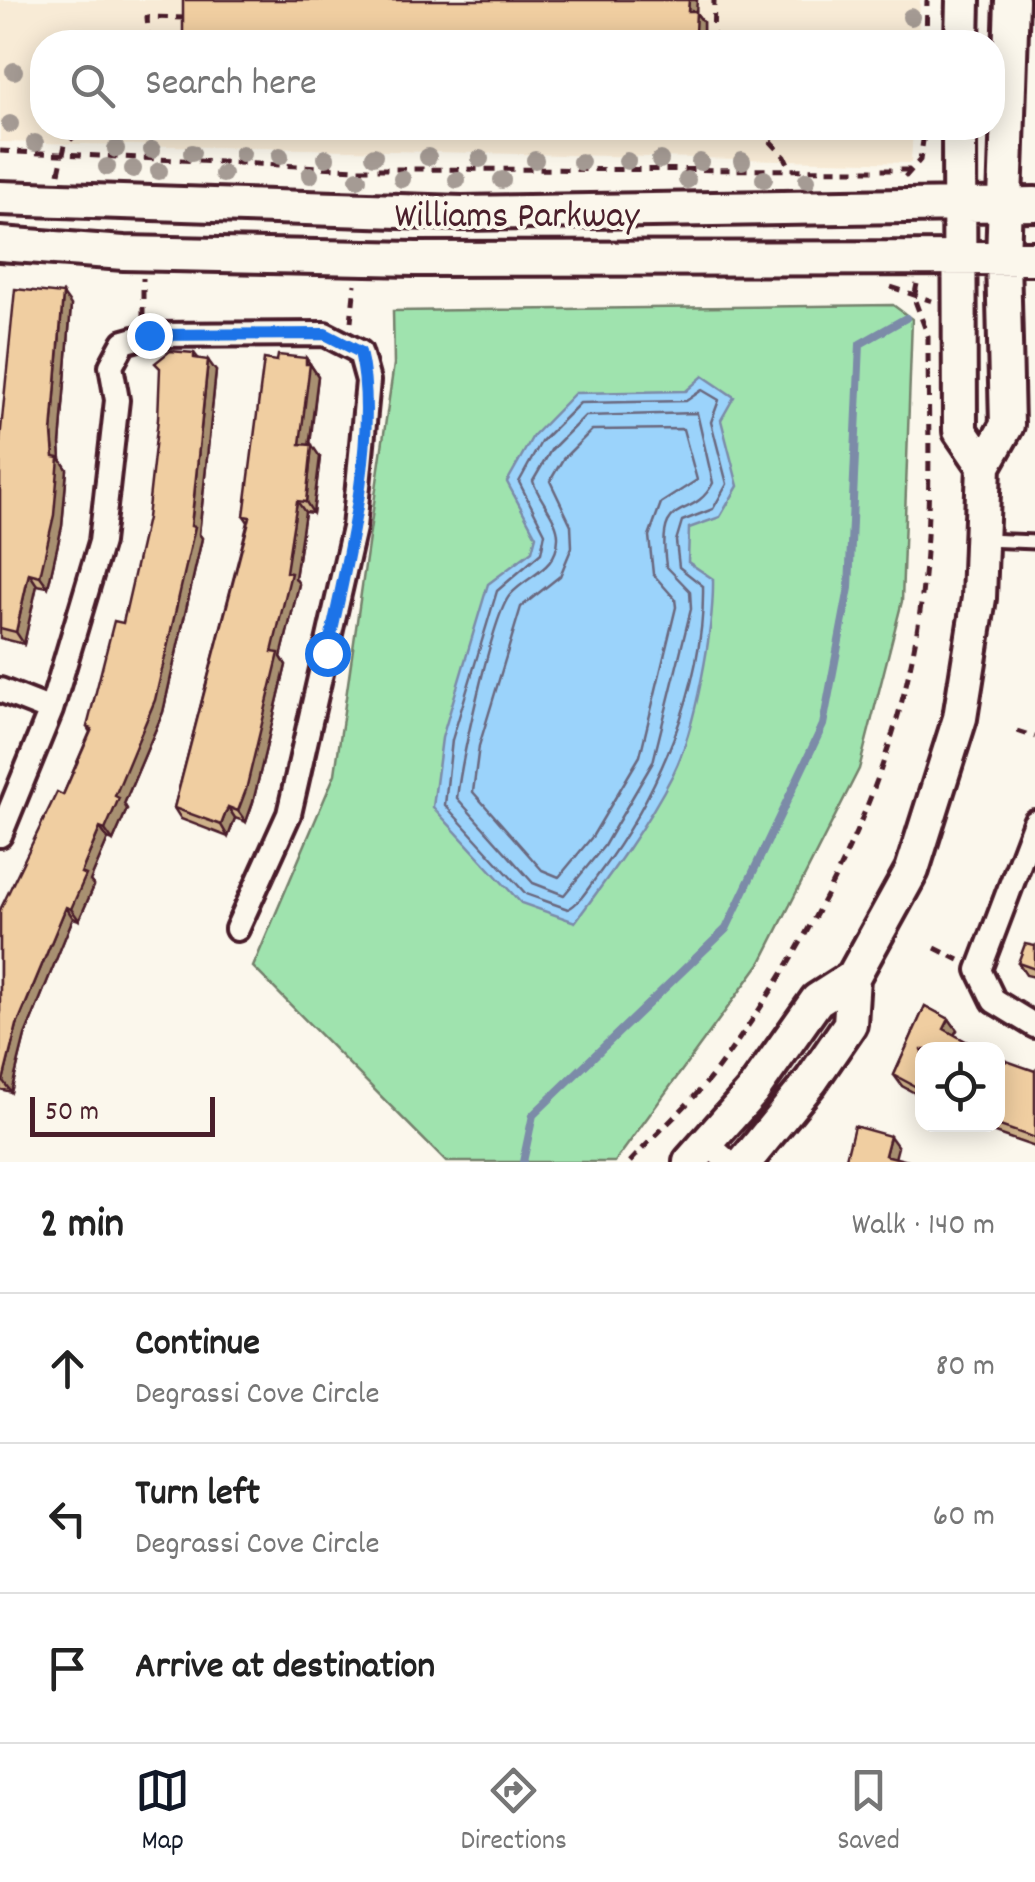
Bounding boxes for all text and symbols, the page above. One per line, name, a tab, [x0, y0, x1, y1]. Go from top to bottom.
search box	[30, 30, 1005, 140]
icon: search	[65, 58, 120, 113]
text: Search here	[145, 58, 317, 113]
street label: Williams Parkway	[395, 191, 640, 246]
route end	[127, 313, 173, 359]
route start	[305, 631, 351, 677]
map controls	[915, 1042, 1005, 1132]
button: locate	[915, 1042, 1005, 1132]
scale bar	[30, 1092, 215, 1136]
text: 50 m	[45, 1094, 99, 1134]
text: 2 min	[40, 1197, 124, 1257]
text: Walk · 140 m	[852, 1204, 995, 1250]
text: Continue	[135, 1318, 260, 1373]
icon: ahead	[40, 1341, 95, 1396]
text: 80 m	[935, 1345, 995, 1391]
text: Degrassi Cove Circle	[135, 1373, 380, 1419]
text: Turn left	[135, 1468, 260, 1523]
icon: left	[40, 1491, 95, 1546]
text: 60 m	[933, 1495, 995, 1541]
text: Degrassi Cove Circle	[135, 1523, 380, 1569]
icon: arrive	[40, 1641, 95, 1696]
text: Arrive at destination	[135, 1641, 435, 1696]
tab: Map	[135, 1763, 190, 1863]
tab: Directions	[461, 1763, 567, 1863]
tab: Saved	[837, 1763, 900, 1863]

